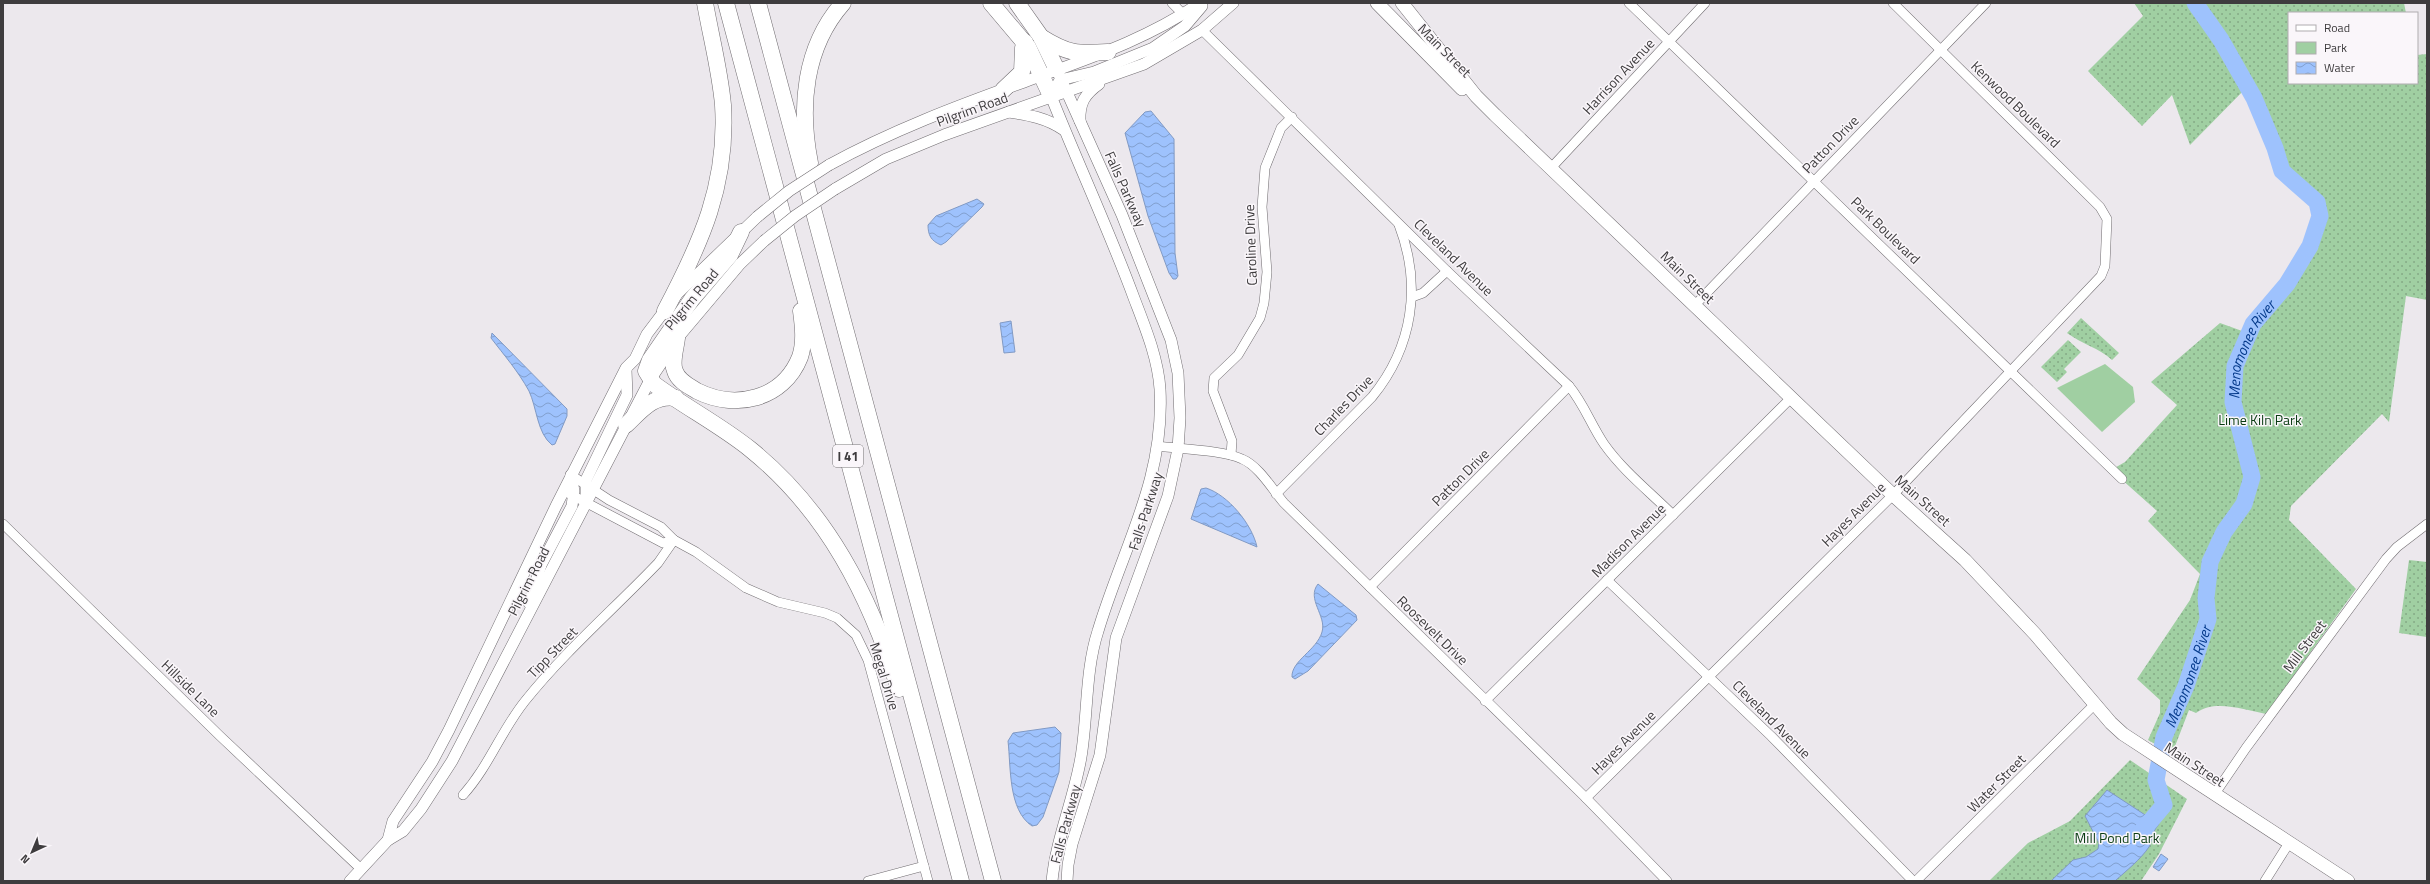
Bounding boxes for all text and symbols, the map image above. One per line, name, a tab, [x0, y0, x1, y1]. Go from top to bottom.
legend	[2288, 12, 2418, 84]
street label: Main Street	[1413, 18, 1477, 82]
text: Road	[2324, 18, 2350, 37]
street label: Harrison Avenue	[1577, 33, 1659, 119]
text: Park	[2324, 38, 2347, 57]
street label: Kenwood Boulevard	[1966, 56, 2066, 152]
text: Water	[2324, 58, 2355, 77]
street label: Pilgrim Road	[933, 86, 1011, 132]
street label: Patton Drive	[1797, 110, 1863, 178]
street label: Falls Parkway	[1100, 148, 1152, 231]
street label: Park Boulevard	[1847, 191, 1925, 269]
street label: Caroline Drive	[1238, 204, 1262, 286]
street label: Cleveland Avenue	[1409, 213, 1499, 301]
street label: Main Street	[1656, 246, 1720, 308]
street label: Pilgrim Road	[659, 264, 723, 334]
water label: Menomonee River	[2222, 293, 2282, 399]
street label: Charles Drive	[1309, 370, 1377, 440]
park label: Lime Kiln Park	[2218, 409, 2302, 430]
street label: Patton Drive	[1427, 444, 1493, 510]
road number: I 41	[833, 445, 863, 467]
street label: Falls Parkway	[1122, 469, 1168, 553]
street label: Main Street	[1891, 469, 1956, 531]
street label: Hayes Avenue	[1816, 477, 1890, 551]
street label: Madison Avenue	[1586, 498, 1670, 582]
street label: Pilgrim Road	[502, 543, 554, 619]
street label: Roosevelt Drive	[1393, 590, 1473, 670]
street label: Mill Street	[2277, 615, 2331, 676]
water label: Menomonee River	[2158, 620, 2217, 731]
street label: Tipp Street	[522, 621, 582, 682]
street label: Megal Drive	[865, 640, 905, 712]
street label: Hillside Lane	[157, 655, 225, 721]
street label: Cleveland Avenue	[1728, 675, 1816, 763]
street label: Hayes Avenue	[1586, 705, 1660, 779]
street label: Main Street	[2161, 737, 2230, 792]
street label: Water Street	[1962, 749, 2030, 817]
street label: Falls Parkway	[1044, 782, 1086, 866]
park label: Mill Pond Park	[2075, 827, 2160, 848]
north arrow	[12, 832, 52, 872]
text: N	[17, 851, 33, 868]

